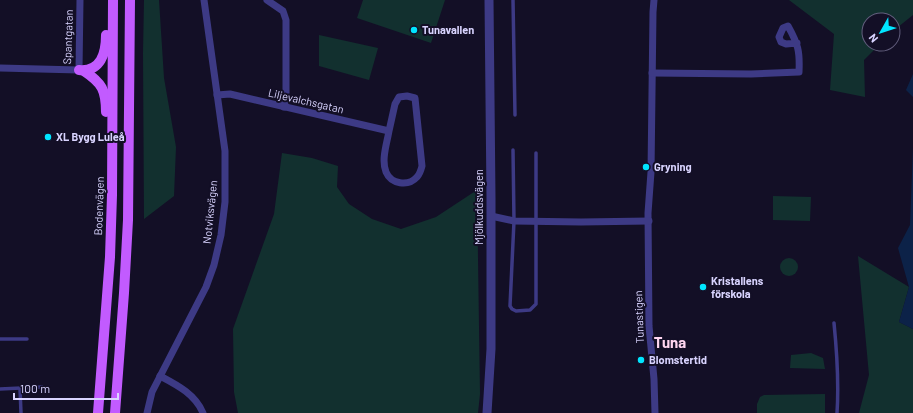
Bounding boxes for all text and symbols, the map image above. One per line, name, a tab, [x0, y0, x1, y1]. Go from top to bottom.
street label: Spantgatan	[60, 9, 75, 65]
north arrow	[861, 12, 901, 52]
place label: Tunavallen	[422, 23, 474, 36]
marker: Tunavallen	[409, 25, 419, 35]
text: N	[865, 32, 880, 46]
street label: Liljevalchsgatan	[267, 85, 345, 116]
place label: XL Bygg Luleå	[56, 130, 125, 143]
marker: XL Bygg Luleå	[43, 132, 53, 142]
place label: Gryning	[654, 160, 692, 173]
marker: Gryning	[641, 162, 651, 172]
street label: Mjölkuddsvägen	[472, 169, 485, 245]
street label: Bodenvägen	[91, 176, 106, 236]
street label: Notviksvägen	[200, 179, 219, 245]
place label: Kristallens förskola	[711, 274, 764, 300]
marker: Kristallens förskola	[698, 282, 708, 292]
street label: Tunastigen	[631, 290, 646, 344]
district label: Tuna	[654, 333, 686, 351]
place label: Blomstertid	[649, 353, 707, 366]
marker: Blomstertid	[636, 355, 646, 365]
scale bar	[14, 375, 118, 401]
text: 100 m	[20, 381, 50, 395]

